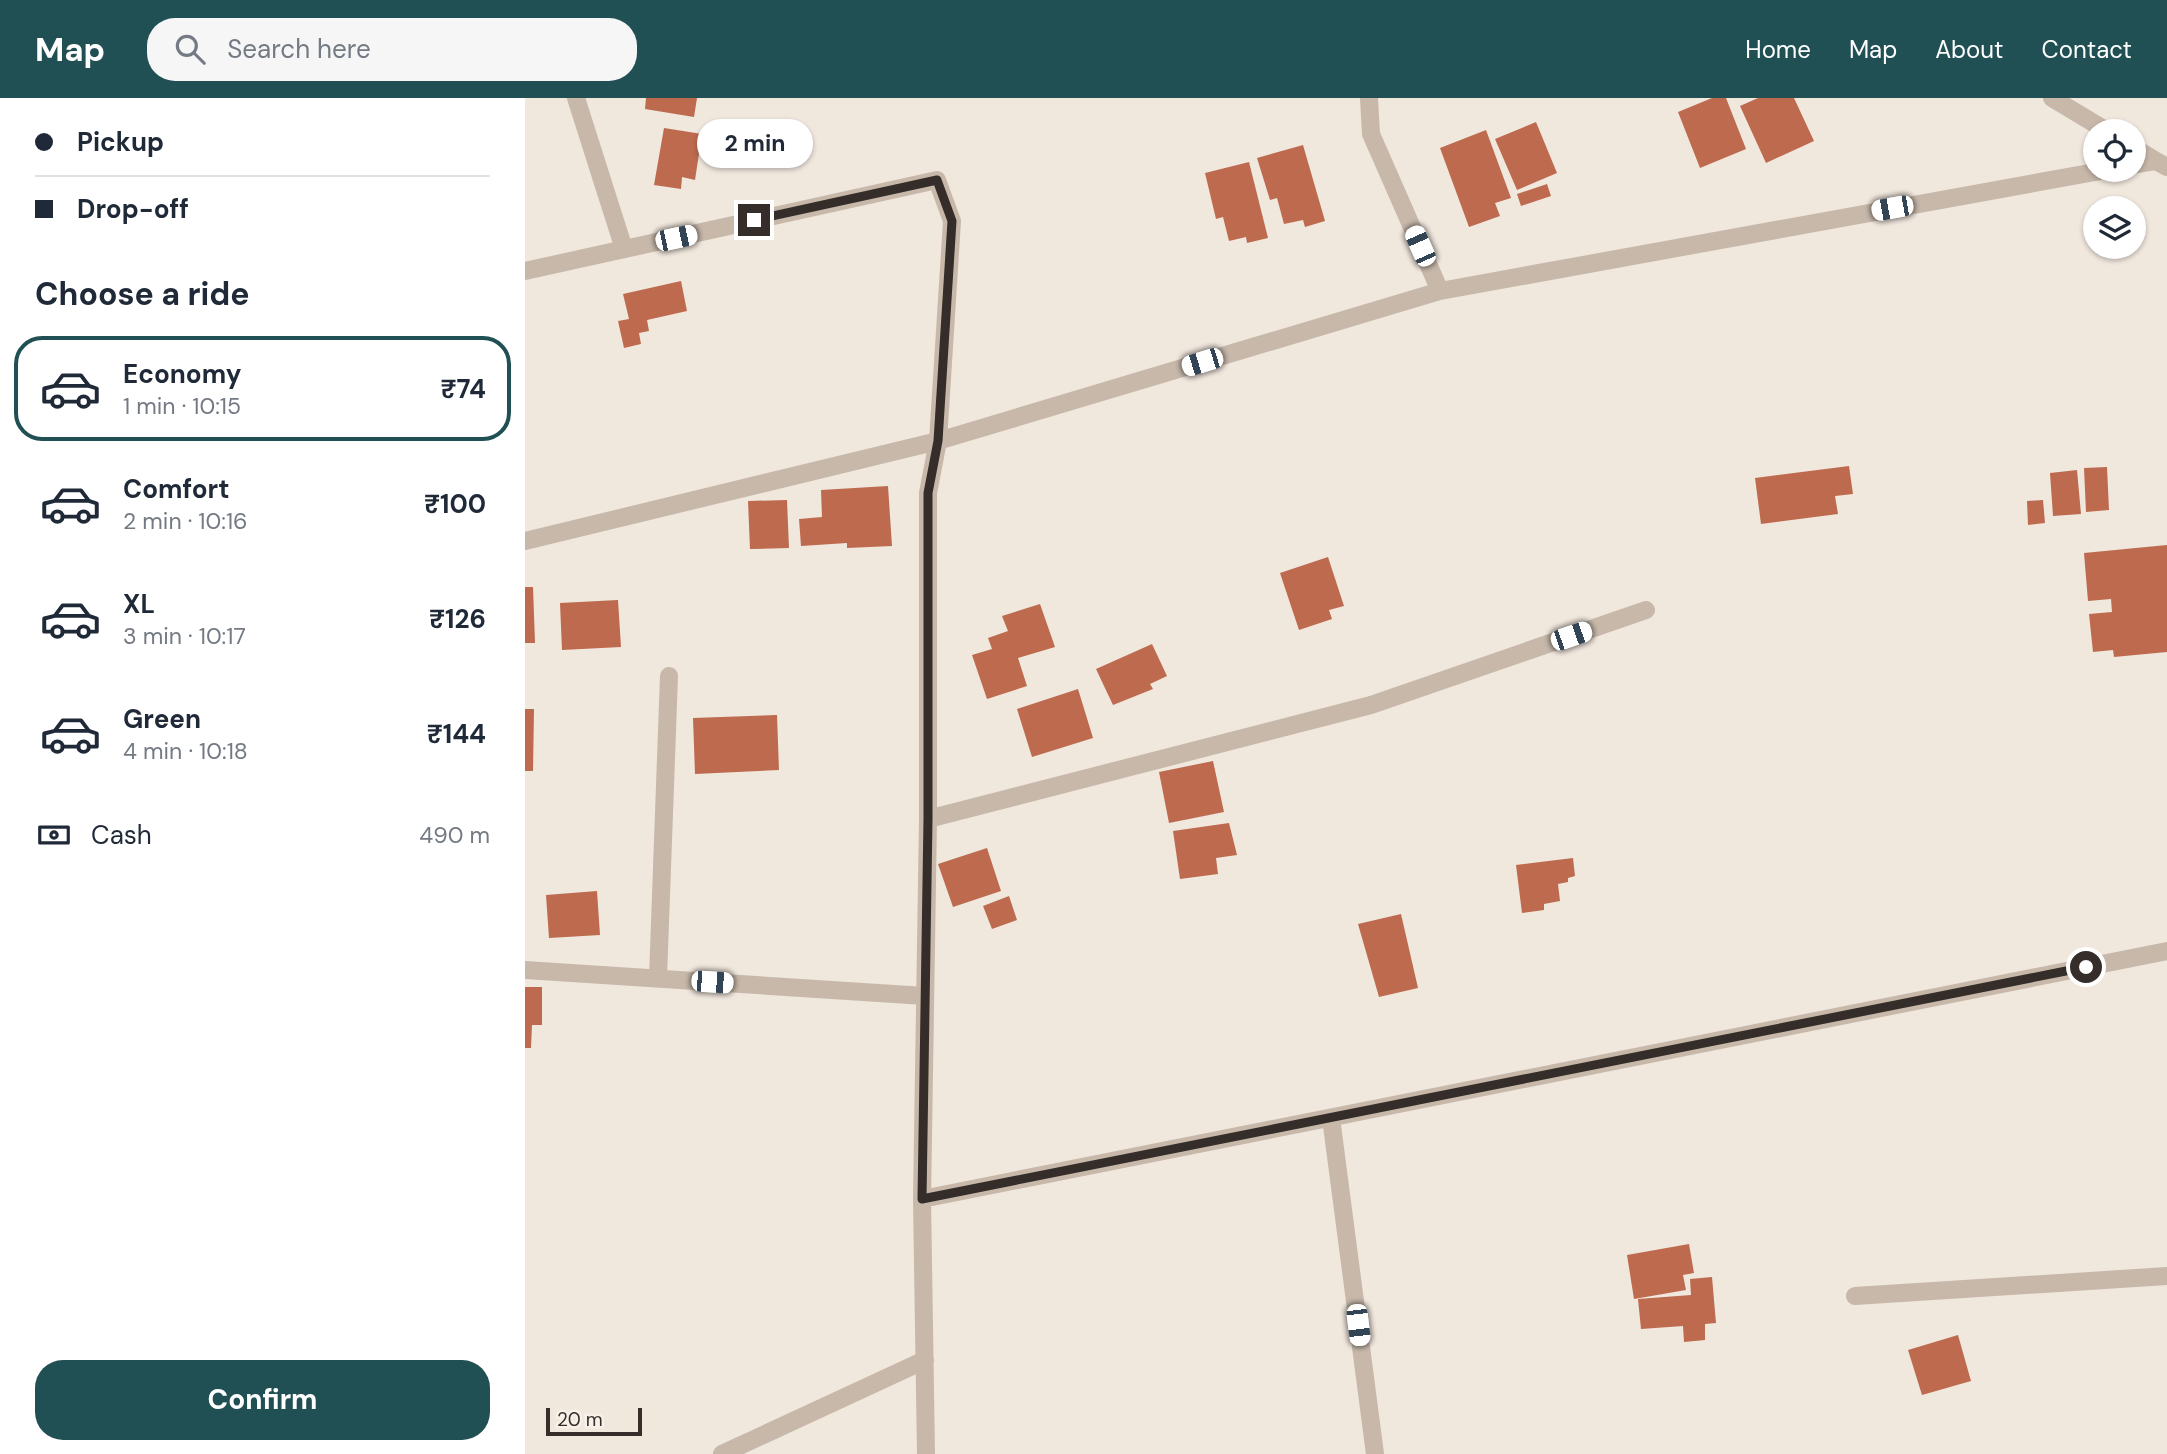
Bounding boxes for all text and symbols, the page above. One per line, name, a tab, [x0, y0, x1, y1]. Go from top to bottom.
search box	[147, 18, 637, 81]
text: Map	[35, 28, 105, 71]
icon: search	[171, 30, 209, 68]
text: Search here	[227, 32, 371, 66]
text: Home	[1745, 34, 1811, 65]
text: Map	[1849, 34, 1897, 65]
text: About	[1935, 34, 2004, 65]
text: Contact	[2042, 34, 2132, 65]
callout: 2 min	[696, 118, 812, 167]
map controls	[2083, 119, 2146, 259]
button: locate	[2083, 119, 2146, 182]
text: Pickup	[77, 125, 164, 159]
text: 2 min	[725, 128, 785, 158]
text: Drop-off	[77, 192, 189, 226]
car	[1870, 194, 1915, 222]
button: layers	[2083, 196, 2146, 259]
route end	[738, 204, 770, 236]
car	[654, 223, 699, 253]
car	[1402, 223, 1439, 269]
text: Choose a ride	[35, 273, 250, 315]
car	[1179, 346, 1226, 378]
icon: car	[39, 357, 102, 420]
text: Economy	[123, 357, 241, 391]
text: ₹74	[441, 372, 486, 406]
text: 1 min · 10:15	[123, 391, 241, 421]
icon: car	[39, 472, 102, 535]
text: Comfort	[123, 472, 229, 506]
text: ₹100	[424, 487, 486, 521]
text: 2 min · 10:16	[123, 506, 248, 536]
icon: car	[39, 587, 102, 650]
text: XL	[123, 587, 155, 621]
text: ₹126	[429, 602, 486, 636]
car	[1548, 619, 1595, 653]
text: 3 min · 10:17	[123, 621, 246, 651]
icon: car	[39, 702, 102, 765]
text: Green	[123, 702, 201, 736]
text: ₹144	[427, 717, 486, 751]
text: 4 min · 10:18	[123, 736, 248, 766]
icon: cash	[35, 816, 73, 854]
text: Cash	[91, 818, 152, 852]
text: 490 m	[419, 820, 490, 850]
route start	[2070, 951, 2102, 983]
car	[691, 970, 734, 994]
car	[1346, 1303, 1371, 1347]
button: Confirm	[35, 1360, 490, 1440]
scale bar	[546, 1405, 642, 1437]
text: 20 m	[557, 1407, 603, 1432]

